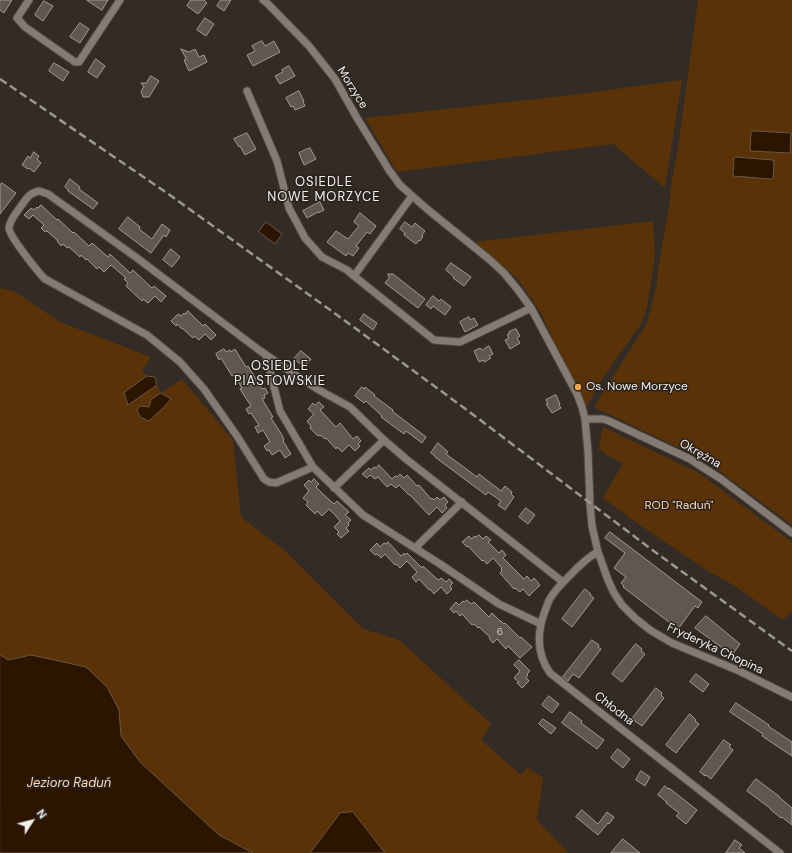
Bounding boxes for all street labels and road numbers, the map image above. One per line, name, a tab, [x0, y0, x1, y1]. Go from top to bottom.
street label: Morzyce	[333, 64, 371, 112]
street label: Okrężna	[677, 436, 723, 472]
street label: Fryderyka Chopina	[665, 620, 765, 678]
street label: Chłodna	[591, 689, 637, 729]

